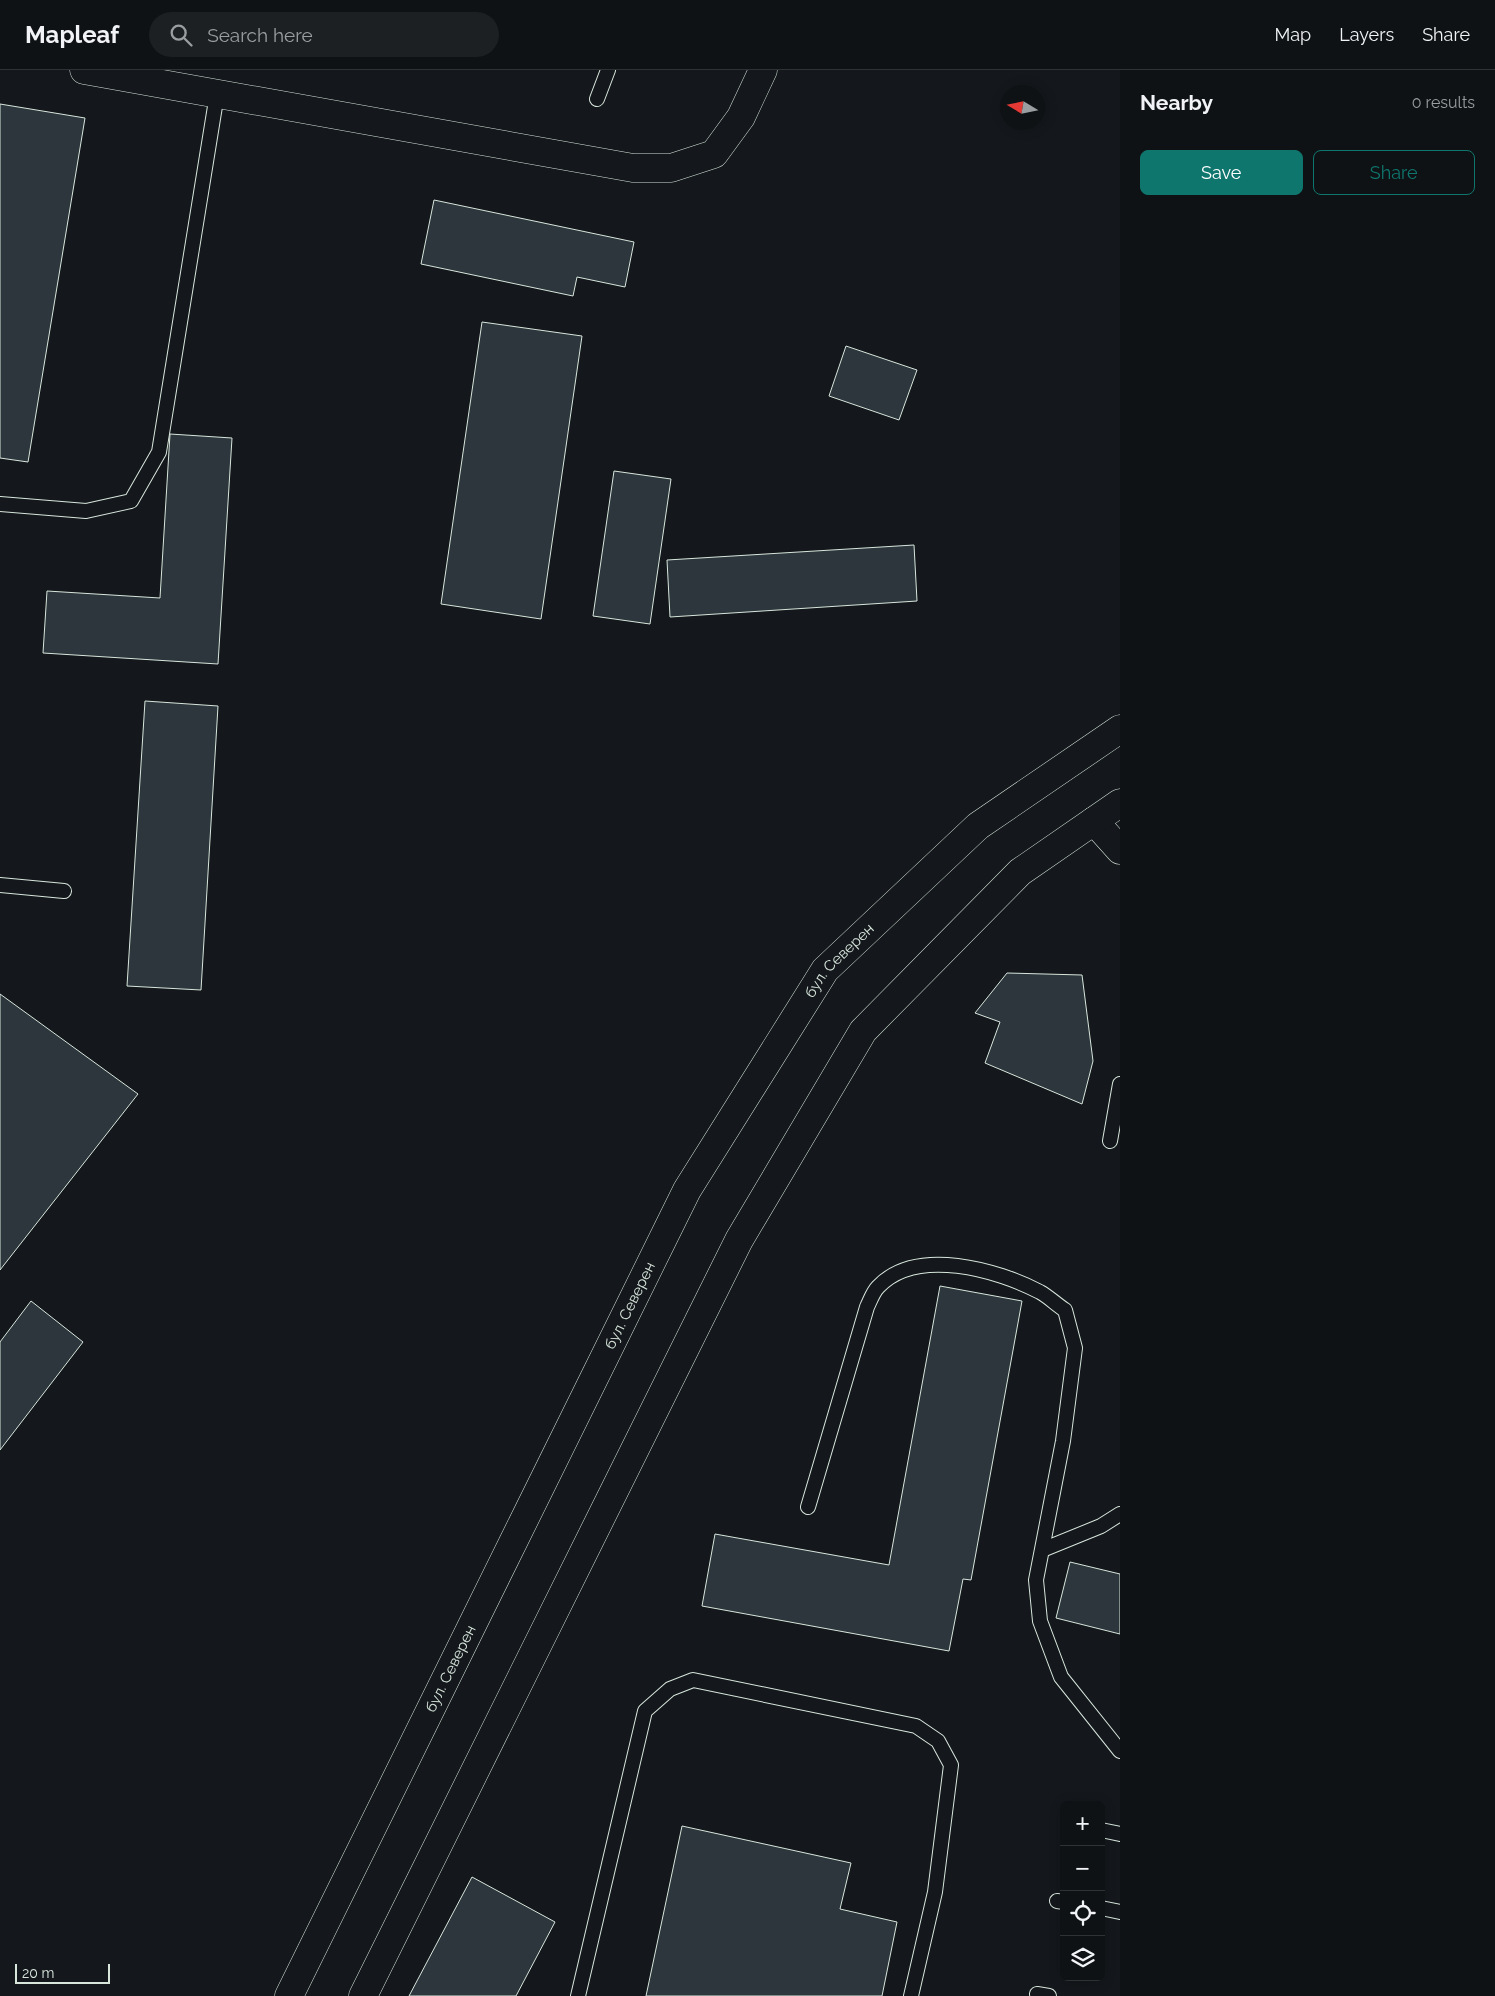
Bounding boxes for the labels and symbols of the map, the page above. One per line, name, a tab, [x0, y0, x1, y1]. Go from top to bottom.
north arrow	[1000, 85, 1045, 130]
street label: бул. Северен	[801, 920, 878, 1001]
street label: бул. Северен	[601, 1259, 659, 1352]
street label: бул. Северен	[422, 1622, 480, 1715]
scale bar	[15, 1961, 110, 1984]

